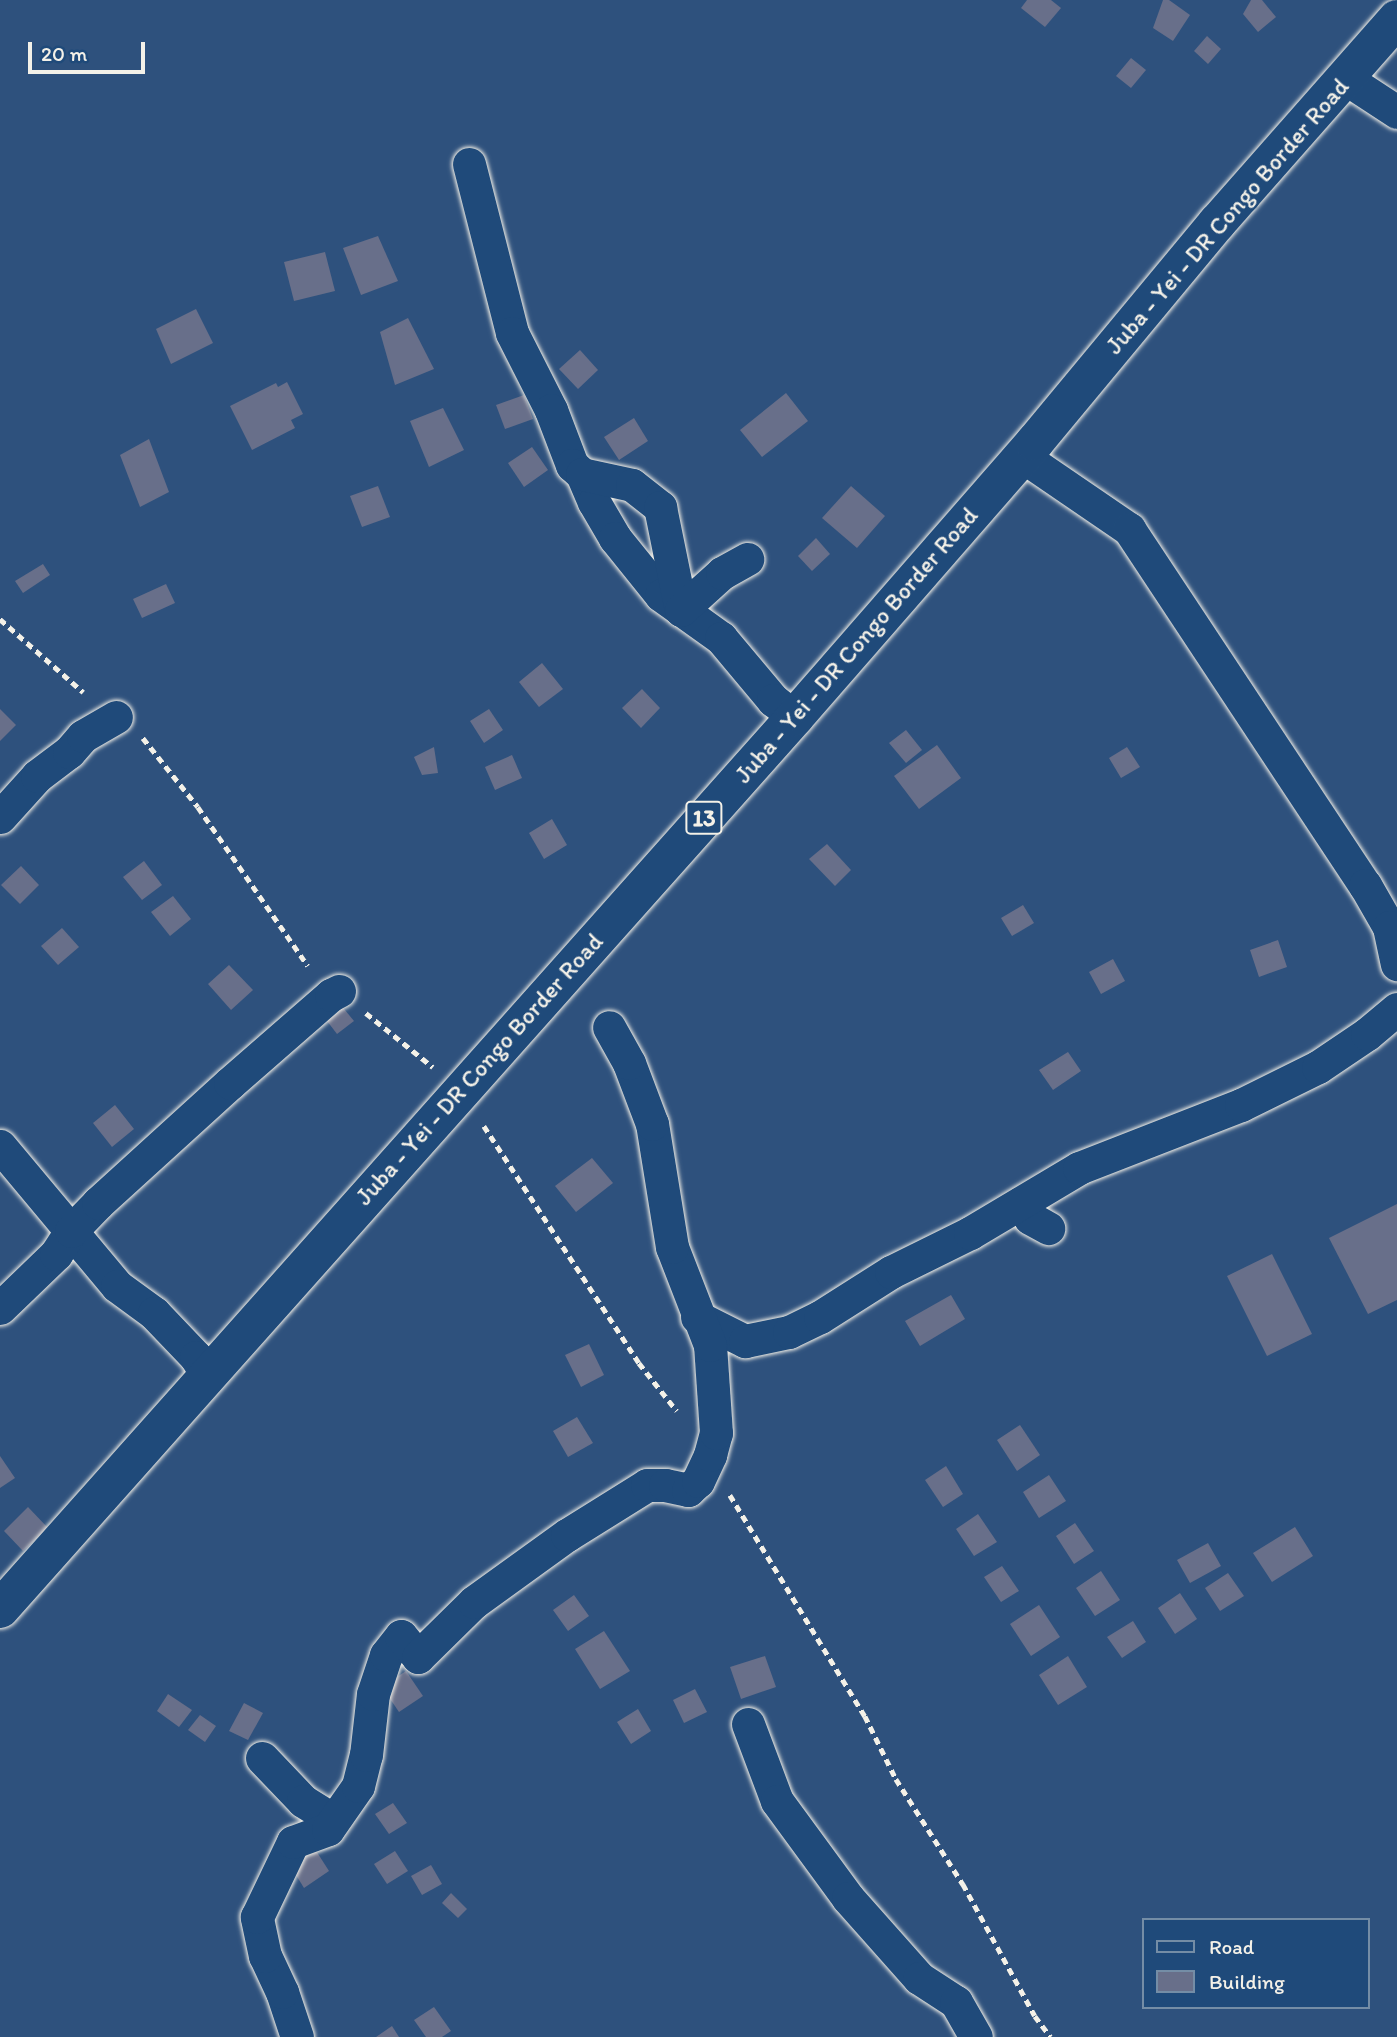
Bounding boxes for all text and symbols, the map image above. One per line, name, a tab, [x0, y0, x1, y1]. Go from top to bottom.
scale bar	[32, 28, 149, 72]
text: 20 m	[41, 41, 87, 66]
street label: Juba - Yei - DR Congo Border Road	[1099, 72, 1355, 360]
street label: Juba - Yei - DR Congo Border Road	[728, 501, 984, 789]
road number: 13	[685, 798, 723, 838]
street label: Juba - Yei - DR Congo Border Road	[349, 927, 609, 1211]
legend	[1142, 1918, 1369, 2009]
text: Road	[1209, 1934, 1254, 1959]
text: Building	[1209, 1969, 1285, 1994]

